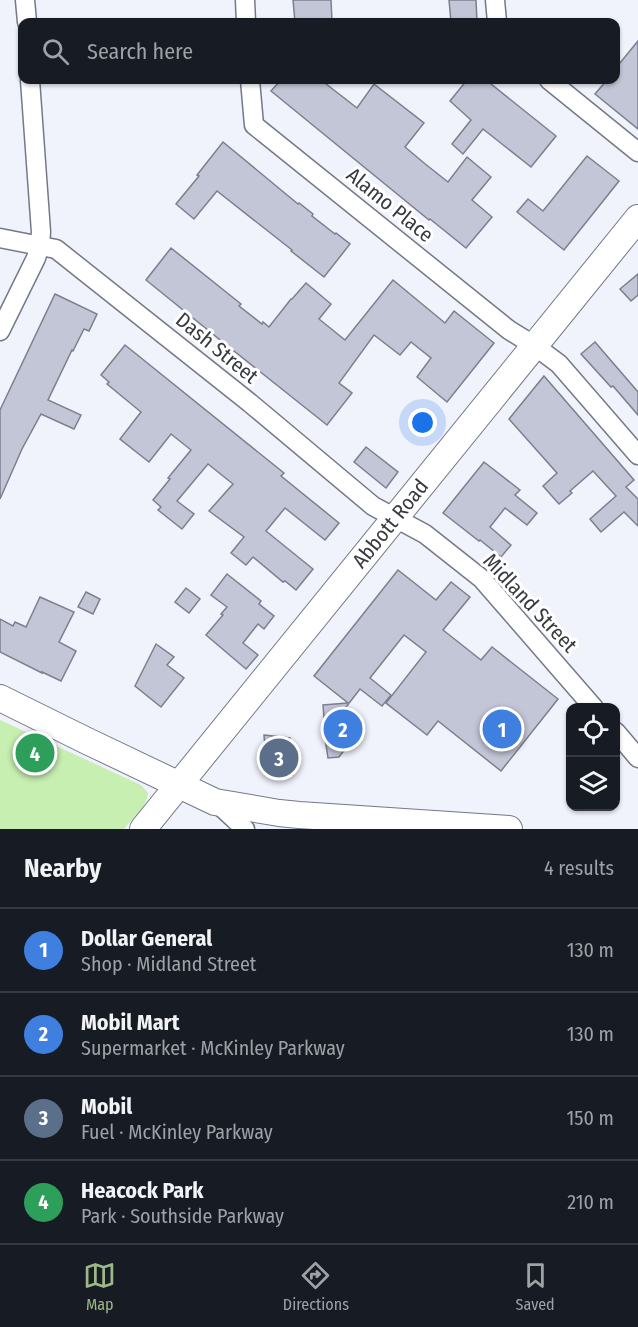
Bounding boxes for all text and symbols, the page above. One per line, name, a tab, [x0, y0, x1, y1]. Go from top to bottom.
search box	[18, 18, 620, 84]
icon: search	[39, 35, 72, 68]
text: Search here	[87, 38, 193, 65]
street label: Alamo Place	[341, 162, 439, 248]
street label: Dash Street	[170, 307, 264, 389]
your location	[408, 408, 437, 437]
street label: Abbott Road	[347, 474, 434, 573]
street label: Midland Street	[477, 548, 583, 658]
map controls	[566, 703, 620, 811]
button: locate	[566, 703, 620, 757]
pin: 2	[324, 706, 362, 752]
pin: 1	[482, 706, 522, 752]
pin: 4	[15, 730, 54, 776]
pin: 3	[260, 736, 298, 780]
button: layers	[566, 757, 620, 811]
text: Nearby	[24, 853, 101, 884]
text: 4 results	[544, 856, 614, 880]
text: Dollar General	[81, 925, 212, 952]
text: 1	[39, 938, 48, 962]
text: 130 m	[567, 938, 614, 962]
text: Shop · Midland Street	[81, 952, 256, 976]
text: Mobil Mart	[81, 1009, 179, 1036]
text: 2	[39, 1022, 48, 1046]
text: 130 m	[567, 1022, 614, 1046]
text: Supermarket · McKinley Parkway	[81, 1036, 345, 1060]
text: Mobil	[81, 1093, 132, 1120]
text: 3	[39, 1106, 48, 1130]
text: 150 m	[567, 1106, 614, 1130]
text: Fuel · McKinley Parkway	[81, 1120, 273, 1144]
text: Heacock Park	[81, 1177, 204, 1204]
text: 4	[38, 1190, 49, 1214]
text: 210 m	[567, 1190, 614, 1214]
text: Park · Southside Parkway	[81, 1204, 284, 1228]
tab: Map	[83, 1259, 116, 1314]
tab: Directions	[283, 1259, 349, 1314]
tab: Saved	[516, 1259, 555, 1314]

